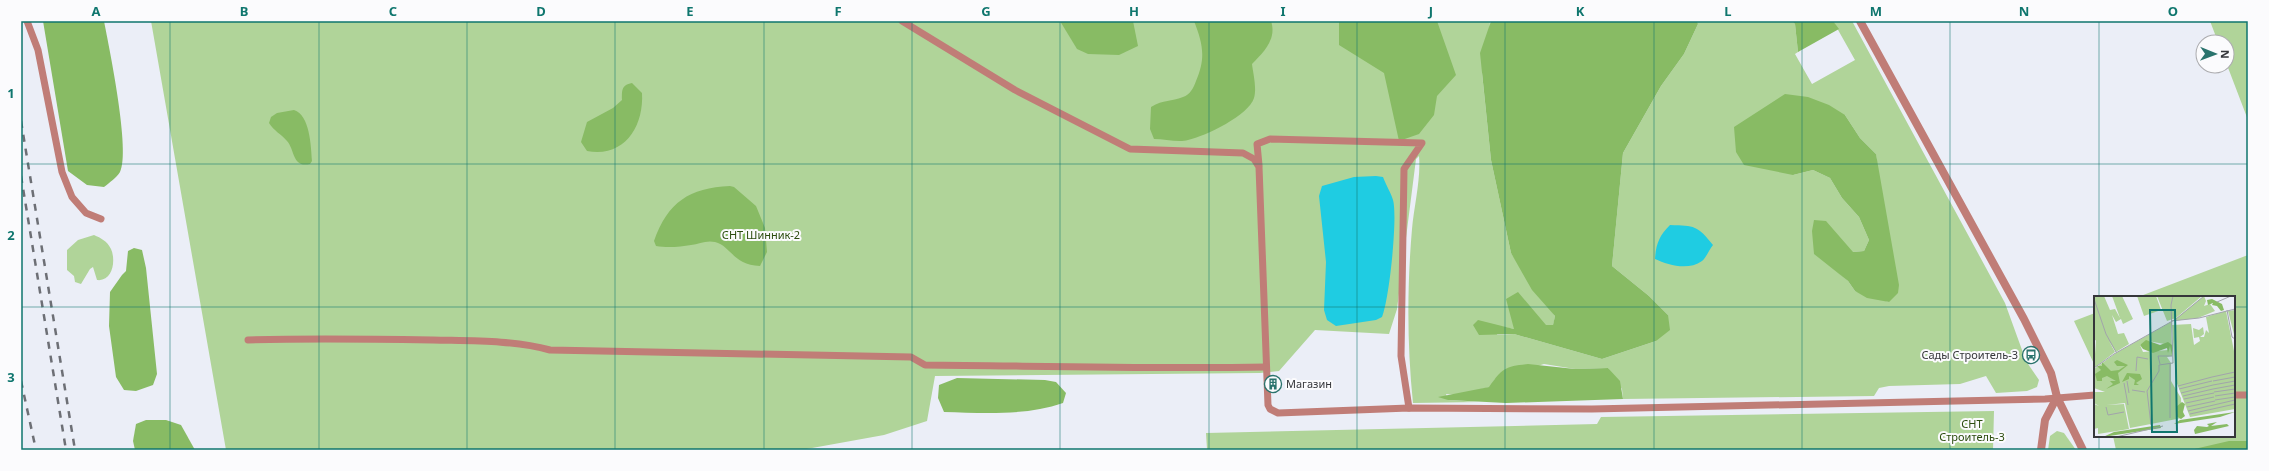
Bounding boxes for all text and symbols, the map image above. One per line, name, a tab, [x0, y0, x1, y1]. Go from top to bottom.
text: A	[92, 2, 101, 20]
text: B	[240, 2, 248, 20]
text: C	[389, 2, 397, 20]
text: D	[536, 2, 546, 20]
text: E	[686, 2, 694, 20]
text: F	[834, 2, 842, 20]
text: G	[981, 2, 991, 20]
text: H	[1129, 2, 1139, 20]
text: I	[1280, 2, 1286, 20]
text: J	[1428, 2, 1433, 20]
text: K	[1576, 2, 1585, 20]
text: L	[1724, 2, 1732, 20]
text: M	[1870, 2, 1882, 20]
text: N	[2019, 2, 2029, 20]
text: O	[2168, 2, 2178, 20]
north arrow	[2195, 34, 2235, 74]
text: N	[2218, 50, 2233, 59]
text: 1	[7, 84, 15, 102]
text: 2	[7, 226, 15, 244]
park label: СНТ Шинник-2	[722, 227, 800, 242]
inset map	[2094, 296, 2235, 437]
bus stop icon: Сады Строитель-3	[2021, 345, 2041, 365]
place label: Сады Строитель-3	[1921, 347, 2018, 362]
text: 3	[7, 368, 15, 386]
building icon: Магазин	[1263, 374, 1283, 394]
place label: Магазин	[1286, 376, 1332, 391]
park label: СНТ Строитель-3	[1939, 416, 2005, 444]

